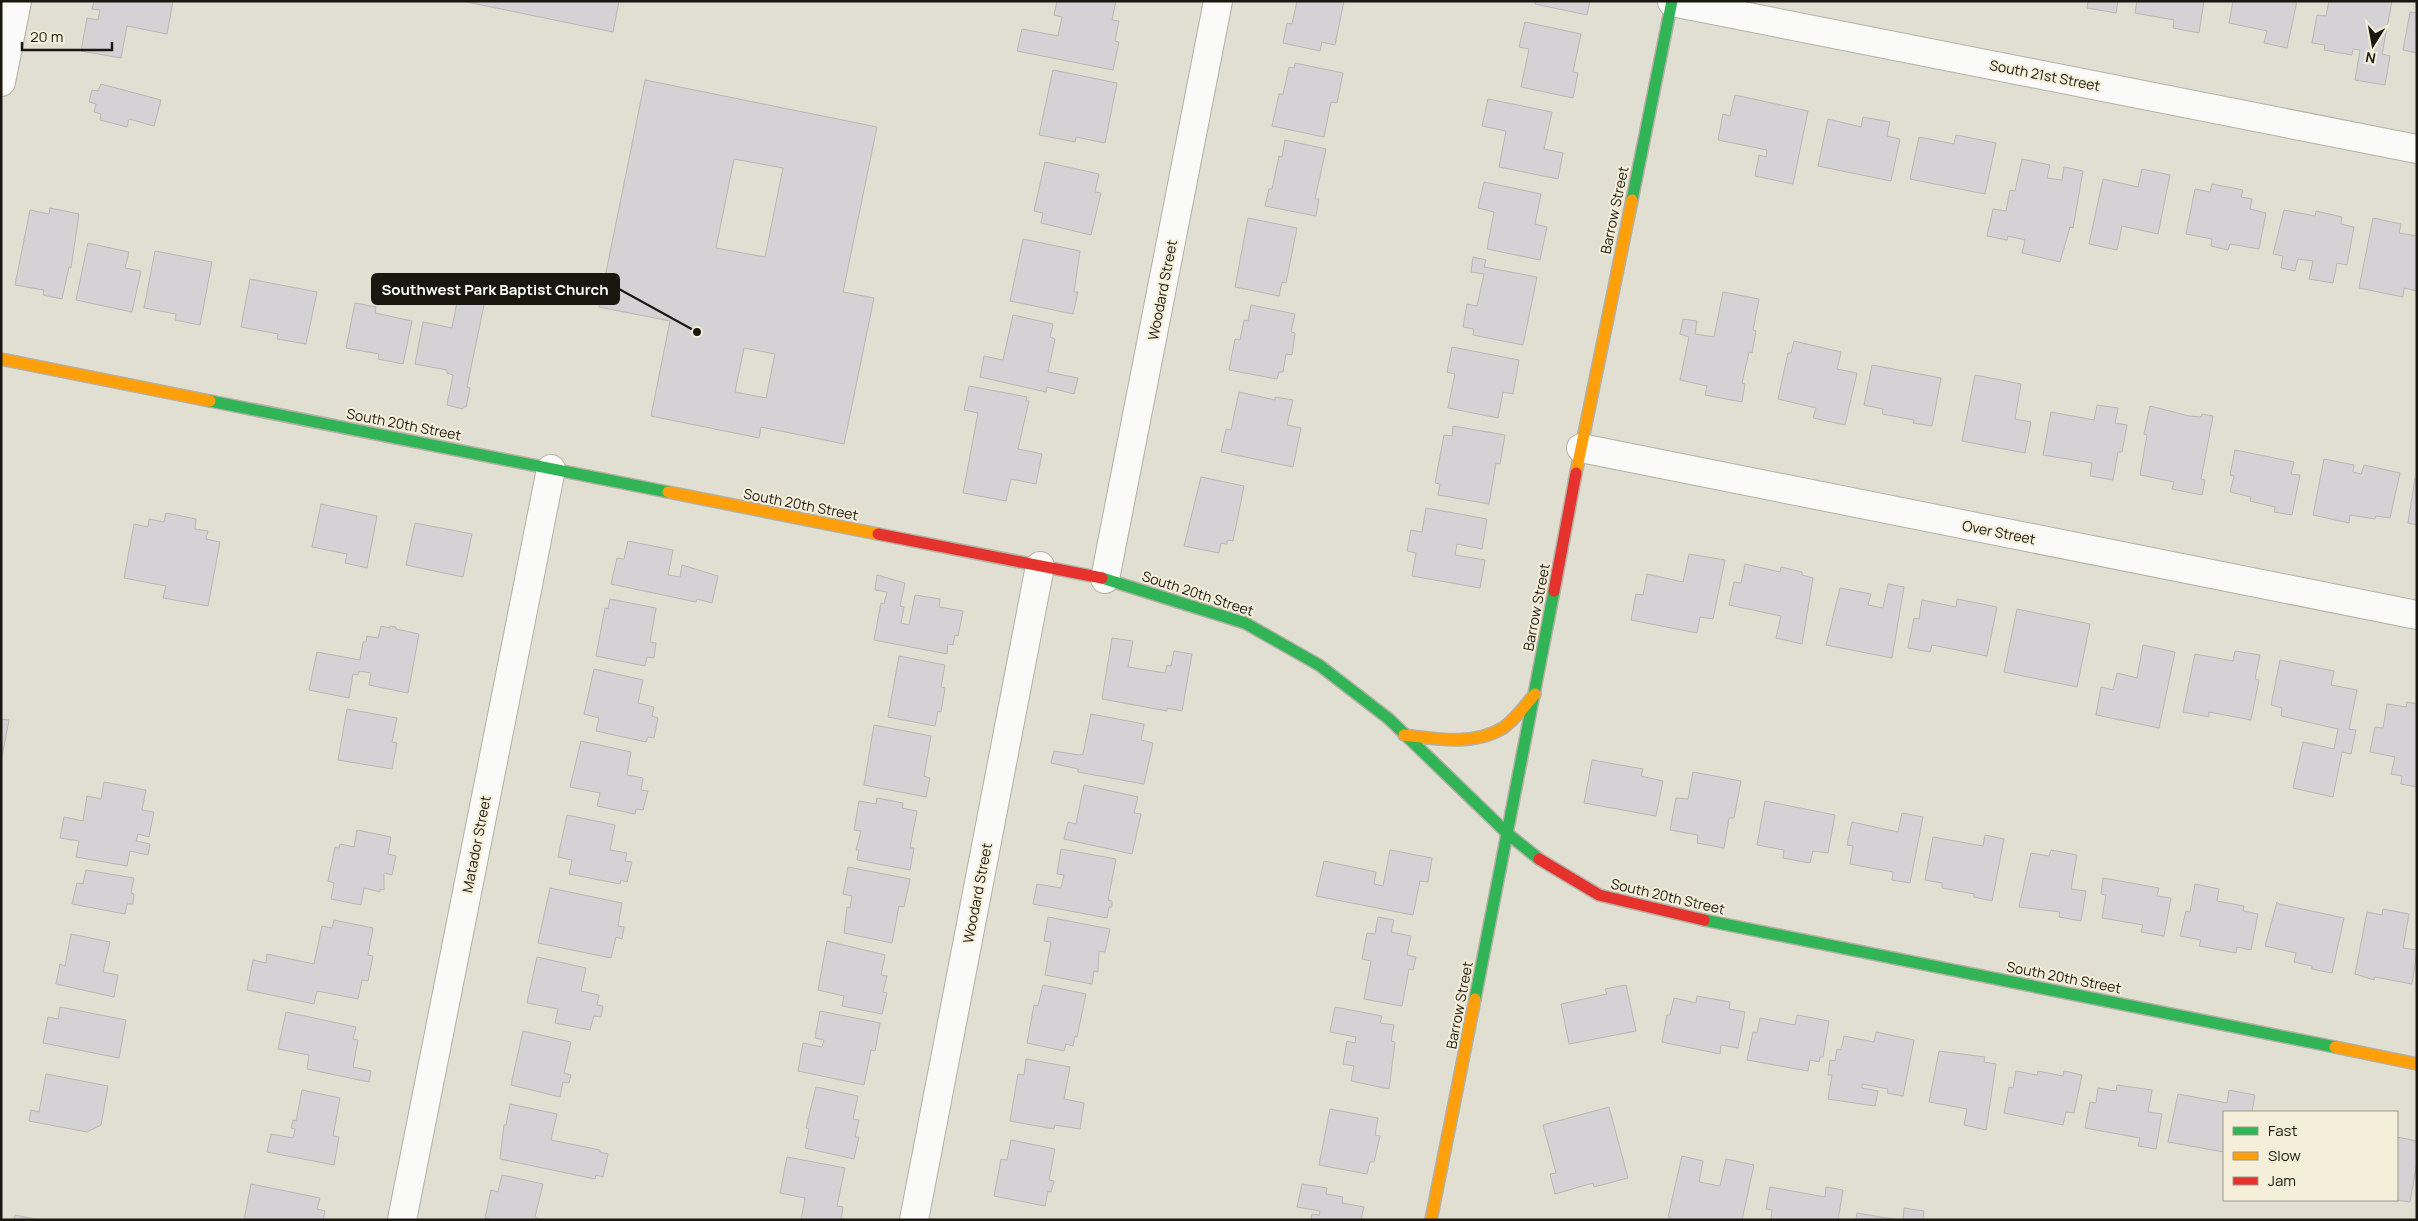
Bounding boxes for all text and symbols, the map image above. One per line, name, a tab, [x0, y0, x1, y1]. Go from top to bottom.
scale bar	[22, 20, 112, 52]
north arrow	[2348, 20, 2398, 70]
text: 20 m	[30, 26, 63, 47]
text: N	[2364, 48, 2377, 69]
street label: South 21st Street	[1988, 55, 2102, 95]
street label: Barrow Street	[1595, 164, 1633, 255]
street label: Woodard Street	[1143, 238, 1181, 342]
callout: Southwest Park Baptist Church	[372, 274, 619, 304]
text: Southwest Park Baptist Church	[381, 279, 609, 300]
street label: South 20th Street	[345, 404, 463, 444]
street label: South 20th Street	[742, 484, 860, 524]
street label: Over Street	[1961, 516, 2038, 548]
street label: Barrow Street	[1518, 561, 1554, 652]
street label: South 20th Street	[1140, 566, 1257, 620]
street label: Matador Street	[457, 793, 495, 894]
street label: Woodard Street	[958, 841, 996, 945]
street label: South 20th Street	[1609, 874, 1727, 918]
street label: South 20th Street	[2005, 957, 2123, 997]
street label: Barrow Street	[1441, 959, 1477, 1050]
legend	[2223, 1111, 2398, 1201]
text: Fast	[2268, 1120, 2297, 1141]
text: Slow	[2268, 1145, 2301, 1166]
text: Jam	[2268, 1170, 2296, 1191]

